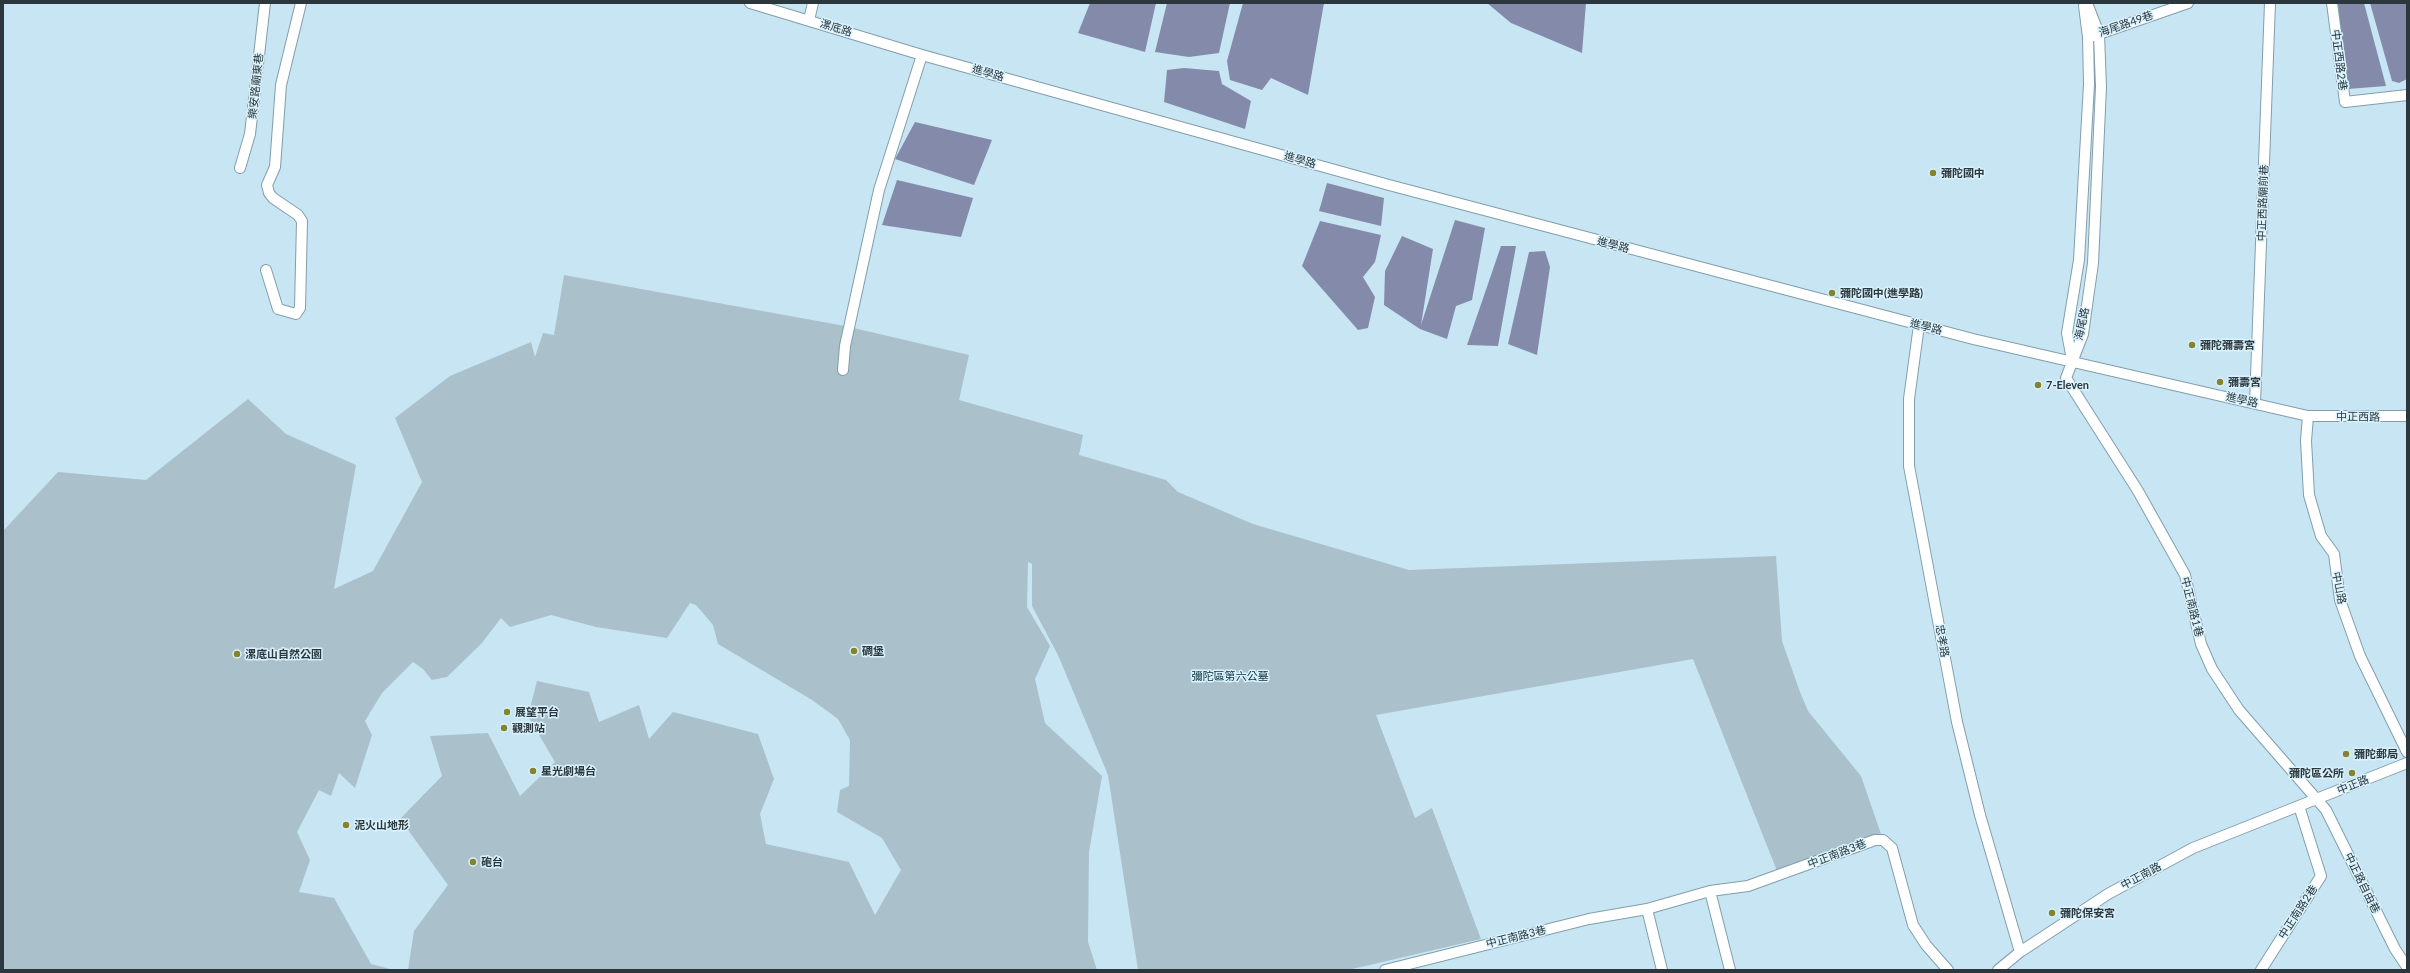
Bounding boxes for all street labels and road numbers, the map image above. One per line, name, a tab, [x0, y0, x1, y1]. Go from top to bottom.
street label: 海尾路49巷	[2097, 9, 2155, 39]
street label: 漯底路	[818, 17, 854, 39]
street label: 中正西路2巷	[2329, 29, 2349, 91]
street label: 樂安路廟東巷	[246, 52, 266, 120]
street label: 進學路	[970, 62, 1006, 84]
street label: 進學路	[1282, 149, 1318, 171]
street label: 中正西路廟前巷	[2255, 164, 2271, 242]
street label: 進學路	[1595, 234, 1631, 256]
street label: 海尾路	[2072, 306, 2092, 342]
street label: 進學路	[1908, 317, 1944, 337]
street label: 進學路	[2224, 390, 2260, 410]
street label: 中正西路	[2336, 410, 2380, 424]
street label: 中山路	[2329, 571, 2349, 605]
street label: 中正南路1巷	[2178, 576, 2206, 638]
street label: 忠孝路	[1933, 624, 1951, 658]
street label: 中正路	[2335, 773, 2371, 797]
street label: 中正南路3巷	[1806, 837, 1868, 871]
street label: 中正路自由巷	[2342, 850, 2382, 916]
street label: 中正南路	[2118, 860, 2164, 892]
street label: 中正南路2巷	[2276, 883, 2320, 941]
street label: 中正南路3巷	[1485, 923, 1547, 951]

